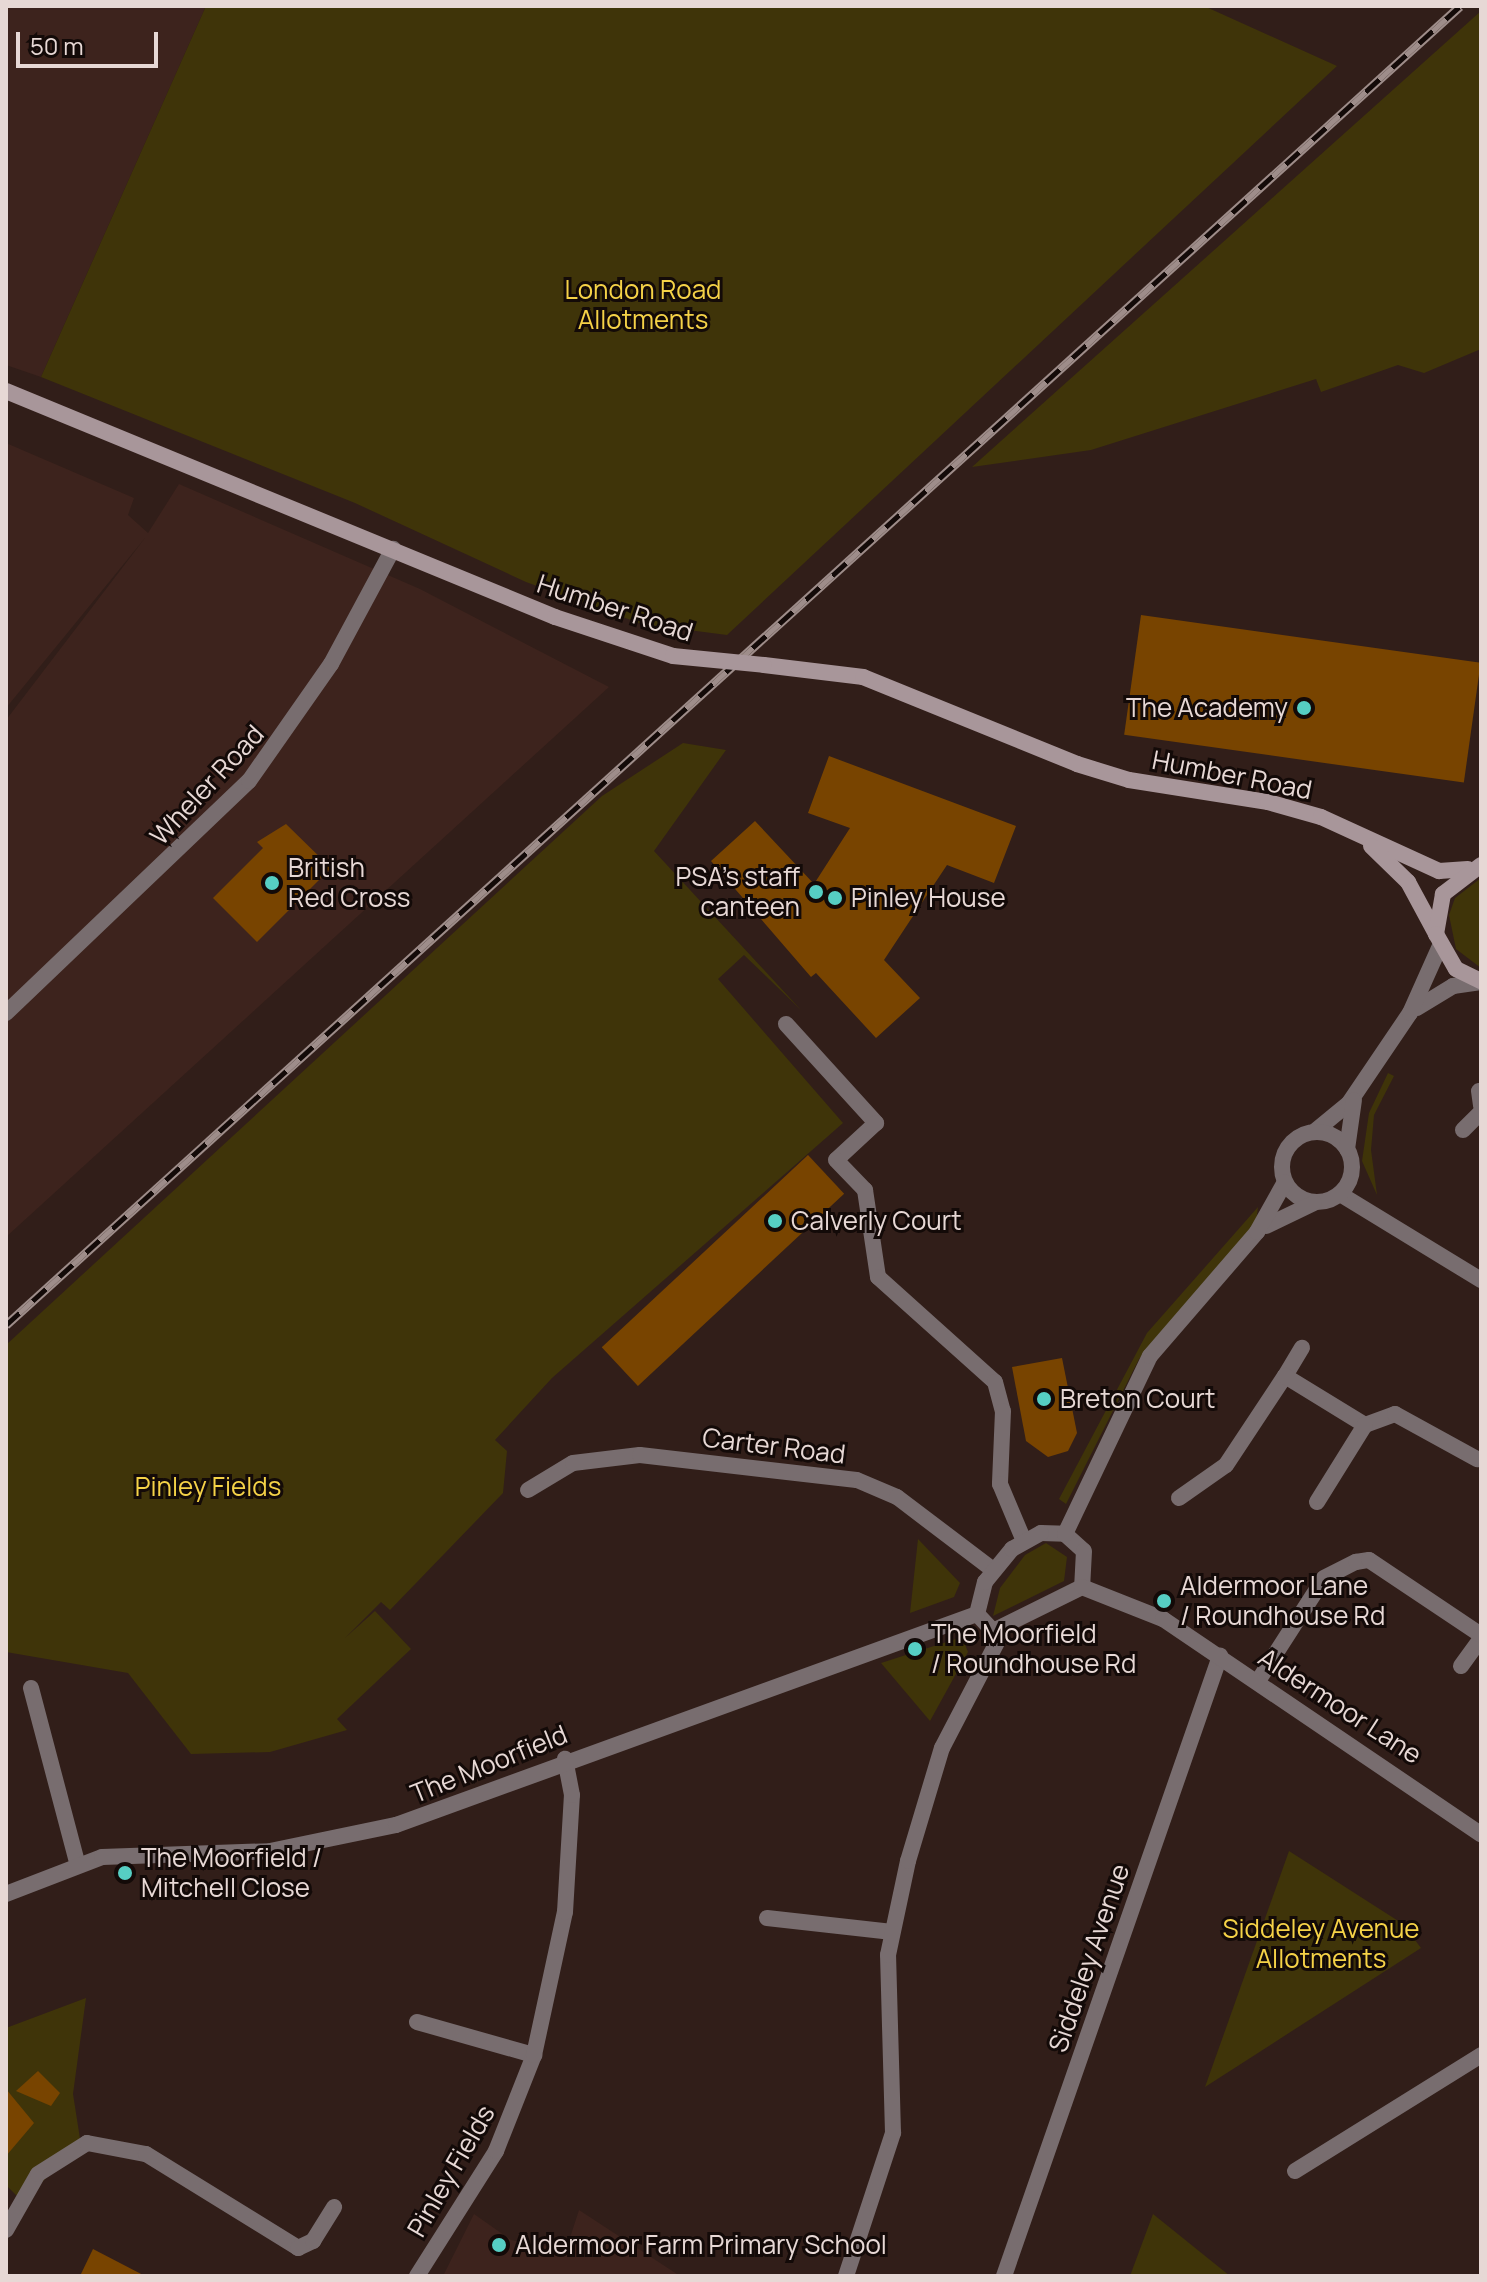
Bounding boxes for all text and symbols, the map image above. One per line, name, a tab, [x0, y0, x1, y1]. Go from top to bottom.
scale bar	[20, 16, 162, 66]
text: 50 m	[30, 29, 84, 62]
park label: London Road Allotments	[564, 274, 722, 336]
street label: Humber Road	[533, 568, 697, 648]
place label: The Academy	[1126, 692, 1288, 724]
marker: The Academy	[1295, 699, 1313, 717]
street label: Wheler Road	[144, 719, 270, 851]
street label: Humber Road	[1149, 744, 1315, 806]
place label: British Red Cross	[288, 852, 410, 914]
place label: PSA's staff canteen	[676, 861, 800, 922]
marker: British Red Cross	[263, 874, 281, 892]
place label: Pinley House	[851, 882, 1006, 914]
marker: PSA's staff canteen	[807, 883, 825, 901]
marker: Pinley House	[826, 889, 844, 907]
place label: Calverly Court	[791, 1205, 962, 1237]
marker: Calverly Court	[766, 1212, 784, 1230]
place label: Breton Court	[1060, 1383, 1215, 1415]
marker: Breton Court	[1035, 1390, 1053, 1408]
street label: Carter Road	[701, 1422, 847, 1470]
park label: Pinley Fields	[135, 1471, 281, 1503]
place label: Aldermoor Lane / Roundhouse Rd	[1180, 1570, 1385, 1632]
marker: Aldermoor Lane / Roundhouse Rd	[1155, 1592, 1173, 1610]
place label: The Moorfield / Roundhouse Rd	[931, 1618, 1136, 1680]
marker: The Moorfield / Roundhouse Rd	[906, 1640, 924, 1658]
street label: Aldermoor Lane	[1253, 1642, 1427, 1770]
street label: The Moorfield	[406, 1719, 572, 1809]
place label: The Moorfield / Mitchell Close	[141, 1842, 322, 1904]
street label: Siddeley Avenue	[1042, 1860, 1136, 2056]
marker: The Moorfield / Mitchell Close	[116, 1864, 134, 1882]
park label: Siddeley Avenue Allotments	[1222, 1913, 1420, 1974]
street label: Pinley Fields	[401, 2100, 501, 2242]
place label: Aldermoor Farm Primary School	[515, 2229, 887, 2261]
marker: Aldermoor Farm Primary School	[490, 2236, 508, 2254]

